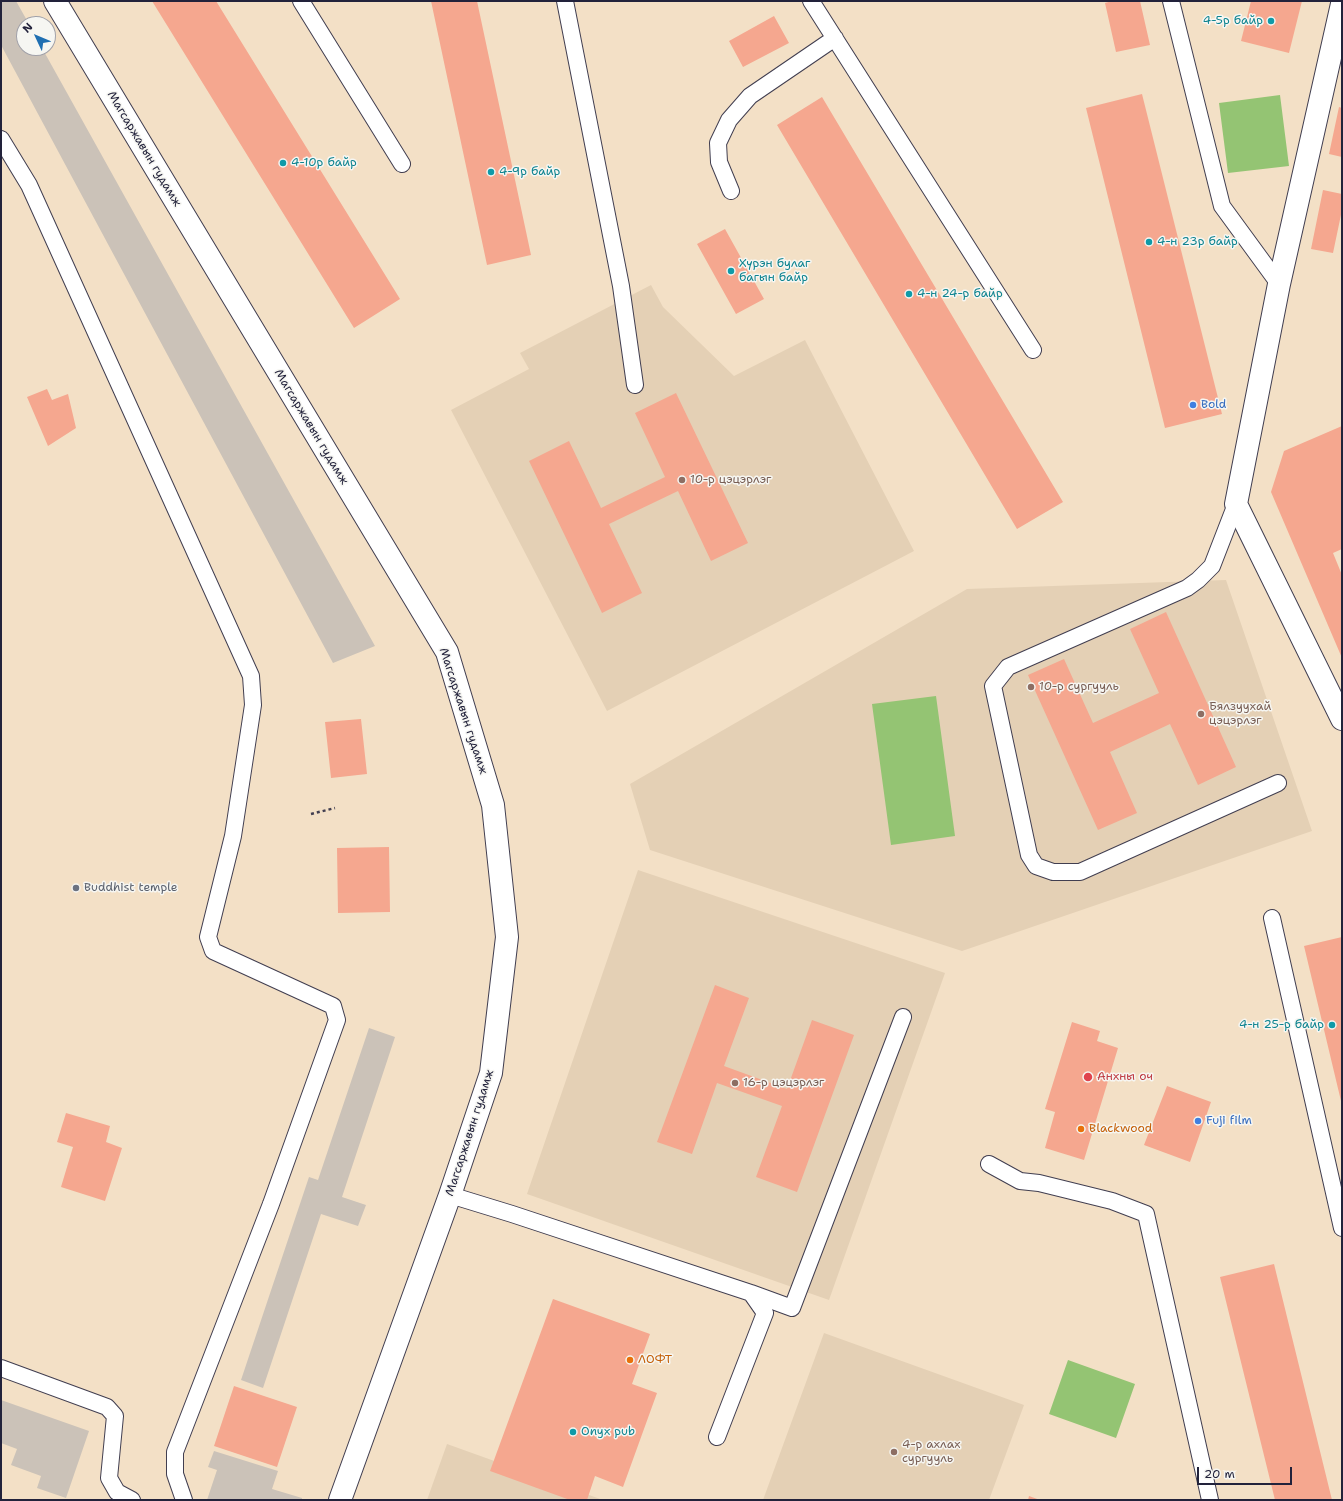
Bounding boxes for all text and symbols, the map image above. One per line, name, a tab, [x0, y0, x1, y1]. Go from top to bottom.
place label: 4-5р байр	[1203, 14, 1263, 28]
north arrow	[16, 16, 56, 56]
marker: 4-5р байр	[1266, 16, 1276, 26]
text: N	[19, 20, 36, 36]
street label: Магсаржавын гудамж	[104, 89, 184, 209]
place label: 4-10р байр	[291, 156, 357, 170]
marker: 4-10р байр	[278, 158, 288, 168]
place label: 4-9р байр	[499, 165, 560, 179]
marker: 4-9р байр	[486, 167, 496, 177]
place label: 4-н 23р байр	[1157, 235, 1238, 249]
marker: 4-н 23р байр	[1144, 237, 1154, 247]
place label: Хүрэн булаг багын байр	[739, 257, 810, 285]
marker: Хүрэн булаг багын байр	[726, 266, 736, 276]
place label: 4-н 24-р байр	[917, 287, 1003, 301]
marker: 4-н 24-р байр	[904, 289, 914, 299]
street label: Магсаржавын гудамж	[271, 367, 351, 487]
place label: Bold	[1201, 398, 1226, 412]
marker: Bold	[1188, 400, 1198, 410]
place label: 10-р цэцэрлэг	[690, 473, 771, 487]
marker: 10-р цэцэрлэг	[677, 475, 687, 485]
street label: Магсаржавын гудамж	[436, 646, 490, 776]
place label: 10-р сургууль	[1039, 680, 1119, 694]
marker: 10-р сургууль	[1026, 682, 1036, 692]
place label: Бялзуухай цэцэрлэг	[1209, 700, 1271, 728]
marker: Бялзуухай цэцэрлэг	[1196, 709, 1206, 719]
place label: Buddhist temple	[84, 881, 177, 895]
marker: Buddhist temple	[71, 883, 81, 893]
place label: 4-н 25-р байр	[1239, 1018, 1324, 1032]
marker: 4-н 25-р байр	[1327, 1020, 1337, 1030]
street label: Магсаржавын гудамж	[443, 1068, 497, 1198]
place label: Анхны оч	[1097, 1070, 1153, 1084]
marker: Анхны оч	[1082, 1071, 1094, 1083]
place label: 16-р цэцэрлэг	[743, 1076, 824, 1090]
marker: 16-р цэцэрлэг	[730, 1078, 740, 1088]
place label: Fuji film	[1206, 1114, 1252, 1128]
marker: Fuji film	[1193, 1116, 1203, 1126]
place label: Blackwood	[1089, 1122, 1152, 1136]
marker: Blackwood	[1076, 1124, 1086, 1134]
place label: ЛОФТ	[638, 1353, 672, 1367]
marker: ЛОФТ	[625, 1355, 635, 1365]
place label: Onyx pub	[581, 1425, 635, 1439]
marker: Onyx pub	[568, 1427, 578, 1437]
place label: 4-р ахлах сургууль	[902, 1438, 961, 1466]
marker: 4-р ахлах сургууль	[889, 1447, 899, 1457]
scale bar	[1199, 1459, 1294, 1485]
text: 20 m	[1204, 1466, 1235, 1482]

